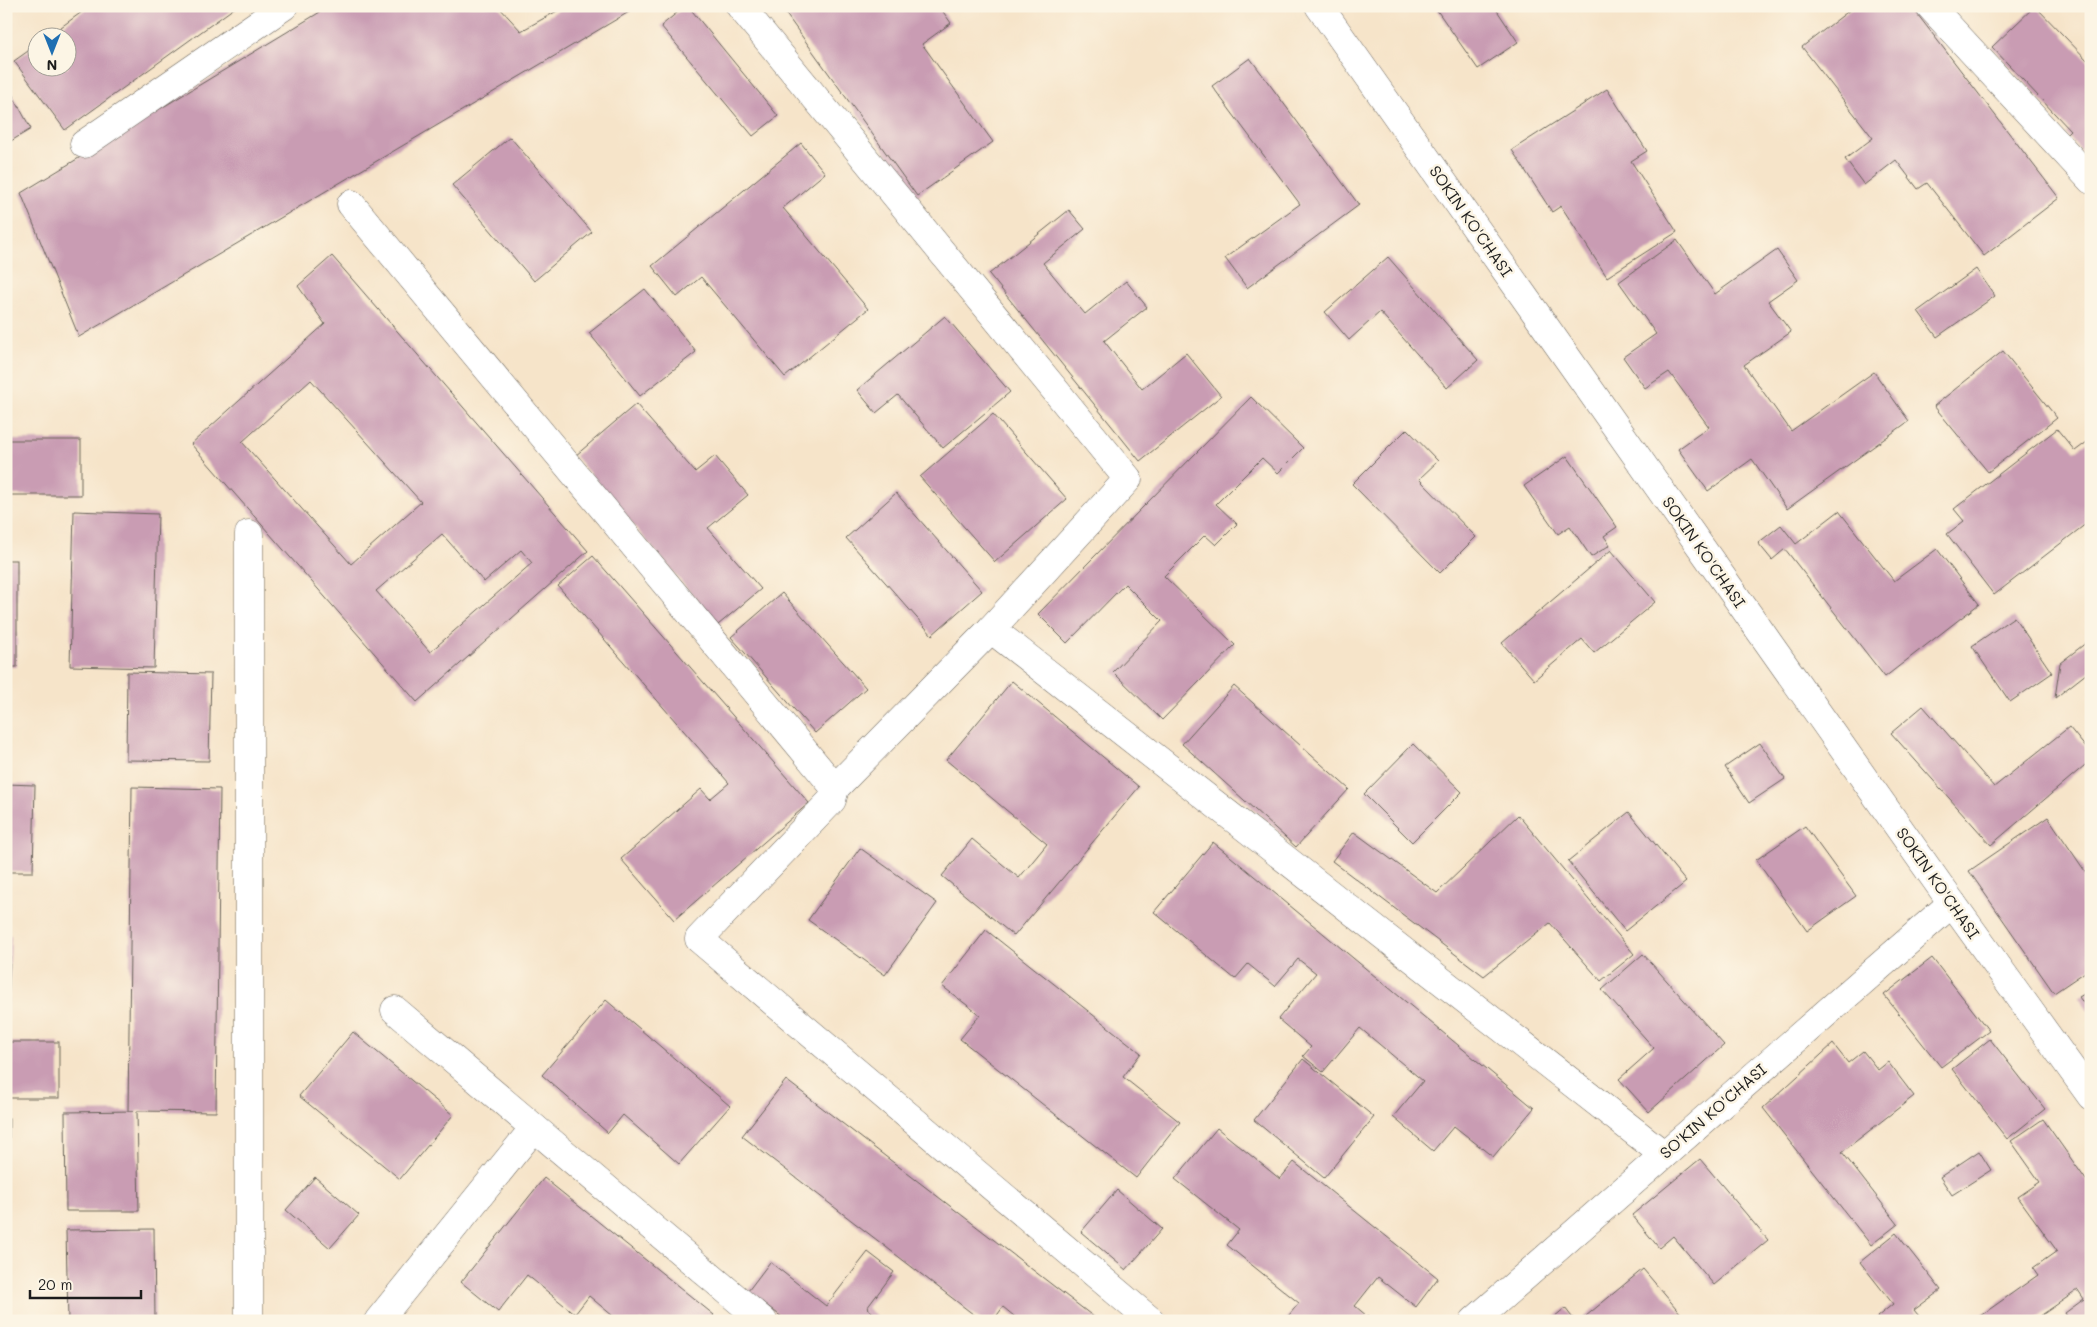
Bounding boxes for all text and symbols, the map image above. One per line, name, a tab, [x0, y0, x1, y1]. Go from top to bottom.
north arrow	[28, 28, 78, 78]
text: N	[47, 56, 57, 75]
street label: SOKIN KO'CHASI	[1425, 161, 1518, 280]
street label: SOKIN KO'CHASI	[1658, 492, 1751, 611]
street label: SOKIN KO'CHASI	[1892, 823, 1985, 942]
street label: SO'KIN KO'CHASI	[1655, 1059, 1770, 1163]
scale bar	[30, 1267, 141, 1299]
text: 20 m	[38, 1274, 72, 1294]

